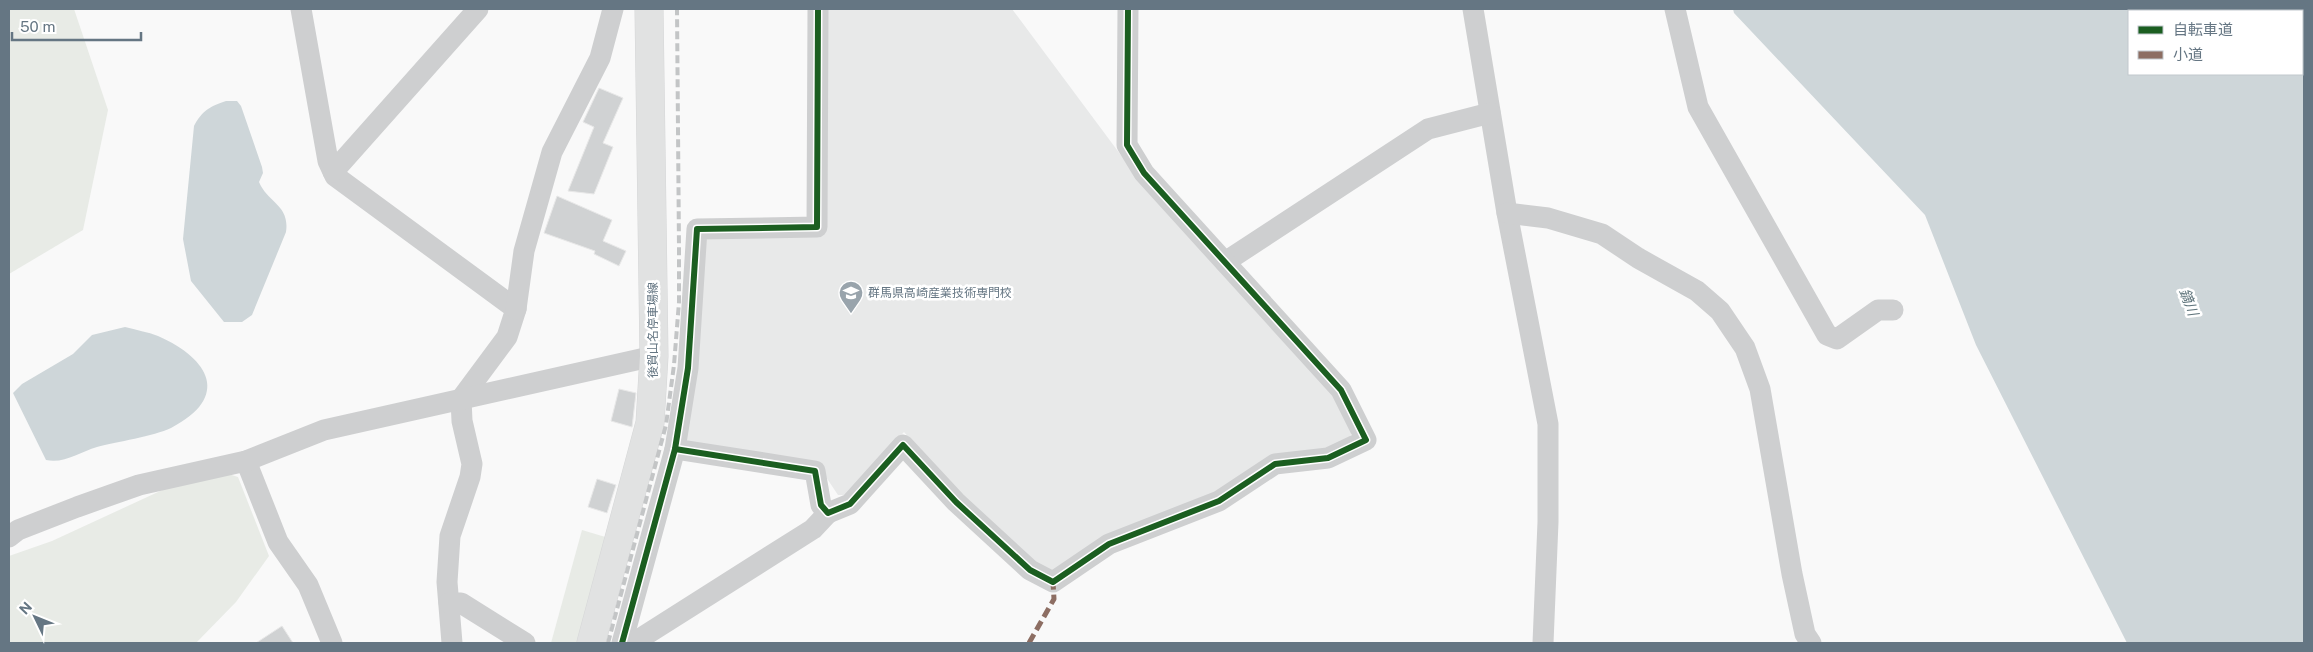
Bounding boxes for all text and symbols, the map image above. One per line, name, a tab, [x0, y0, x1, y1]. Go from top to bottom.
scale bar	[12, 10, 141, 42]
legend	[2128, 10, 2303, 75]
text: 50 m	[20, 18, 55, 35]
text: 自転車道	[2173, 21, 2233, 38]
text: 小道	[2173, 46, 2203, 63]
school or university icon: 群馬県高崎産業技術専門校	[838, 280, 864, 314]
street label: 後賀山名停車場線	[646, 282, 660, 378]
place label: 群馬県高崎産業技術専門校	[868, 286, 1012, 300]
water label: 鏑川	[2177, 286, 2202, 320]
north arrow	[10, 592, 60, 642]
text: N	[16, 599, 35, 618]

